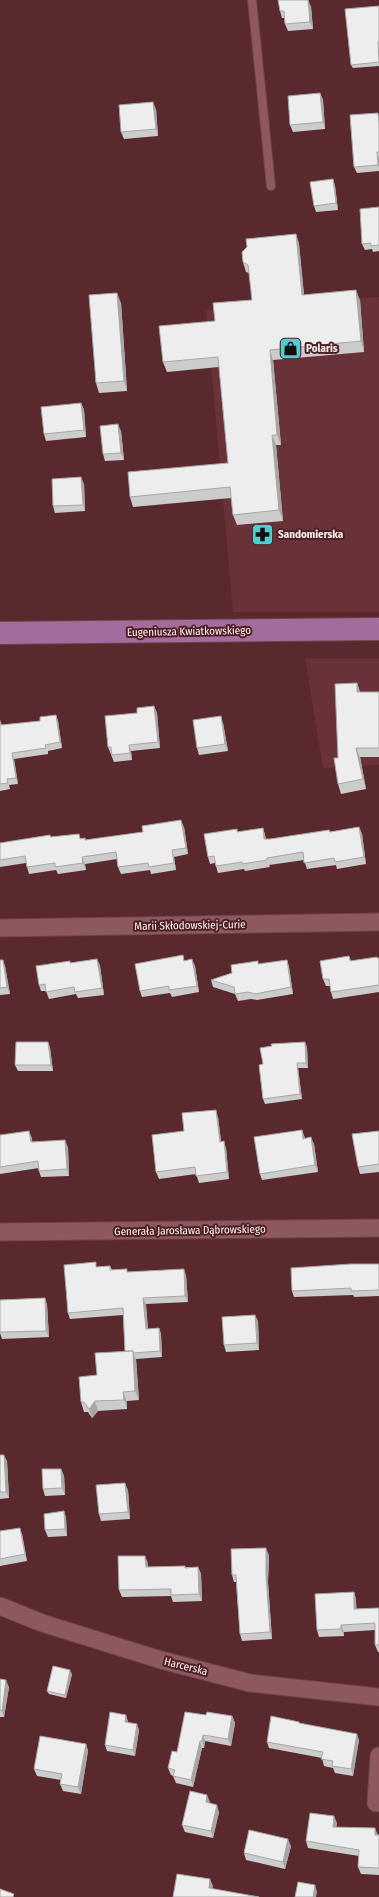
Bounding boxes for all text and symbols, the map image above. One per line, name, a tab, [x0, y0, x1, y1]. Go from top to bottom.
shop icon: Polaris	[277, 335, 303, 361]
place label: Polaris	[306, 342, 338, 355]
pharmacy icon: Sandomierska	[249, 521, 275, 547]
place label: Sandomierska	[278, 528, 344, 541]
street label: Eugeniusza Kwiatkowskiego	[127, 624, 251, 639]
street label: Marii Skłodowskiej-Curie	[134, 918, 246, 933]
street label: Generała Jarosława Dąbrowskiego	[114, 1223, 266, 1238]
street label: Harcerska	[163, 1655, 209, 1678]

